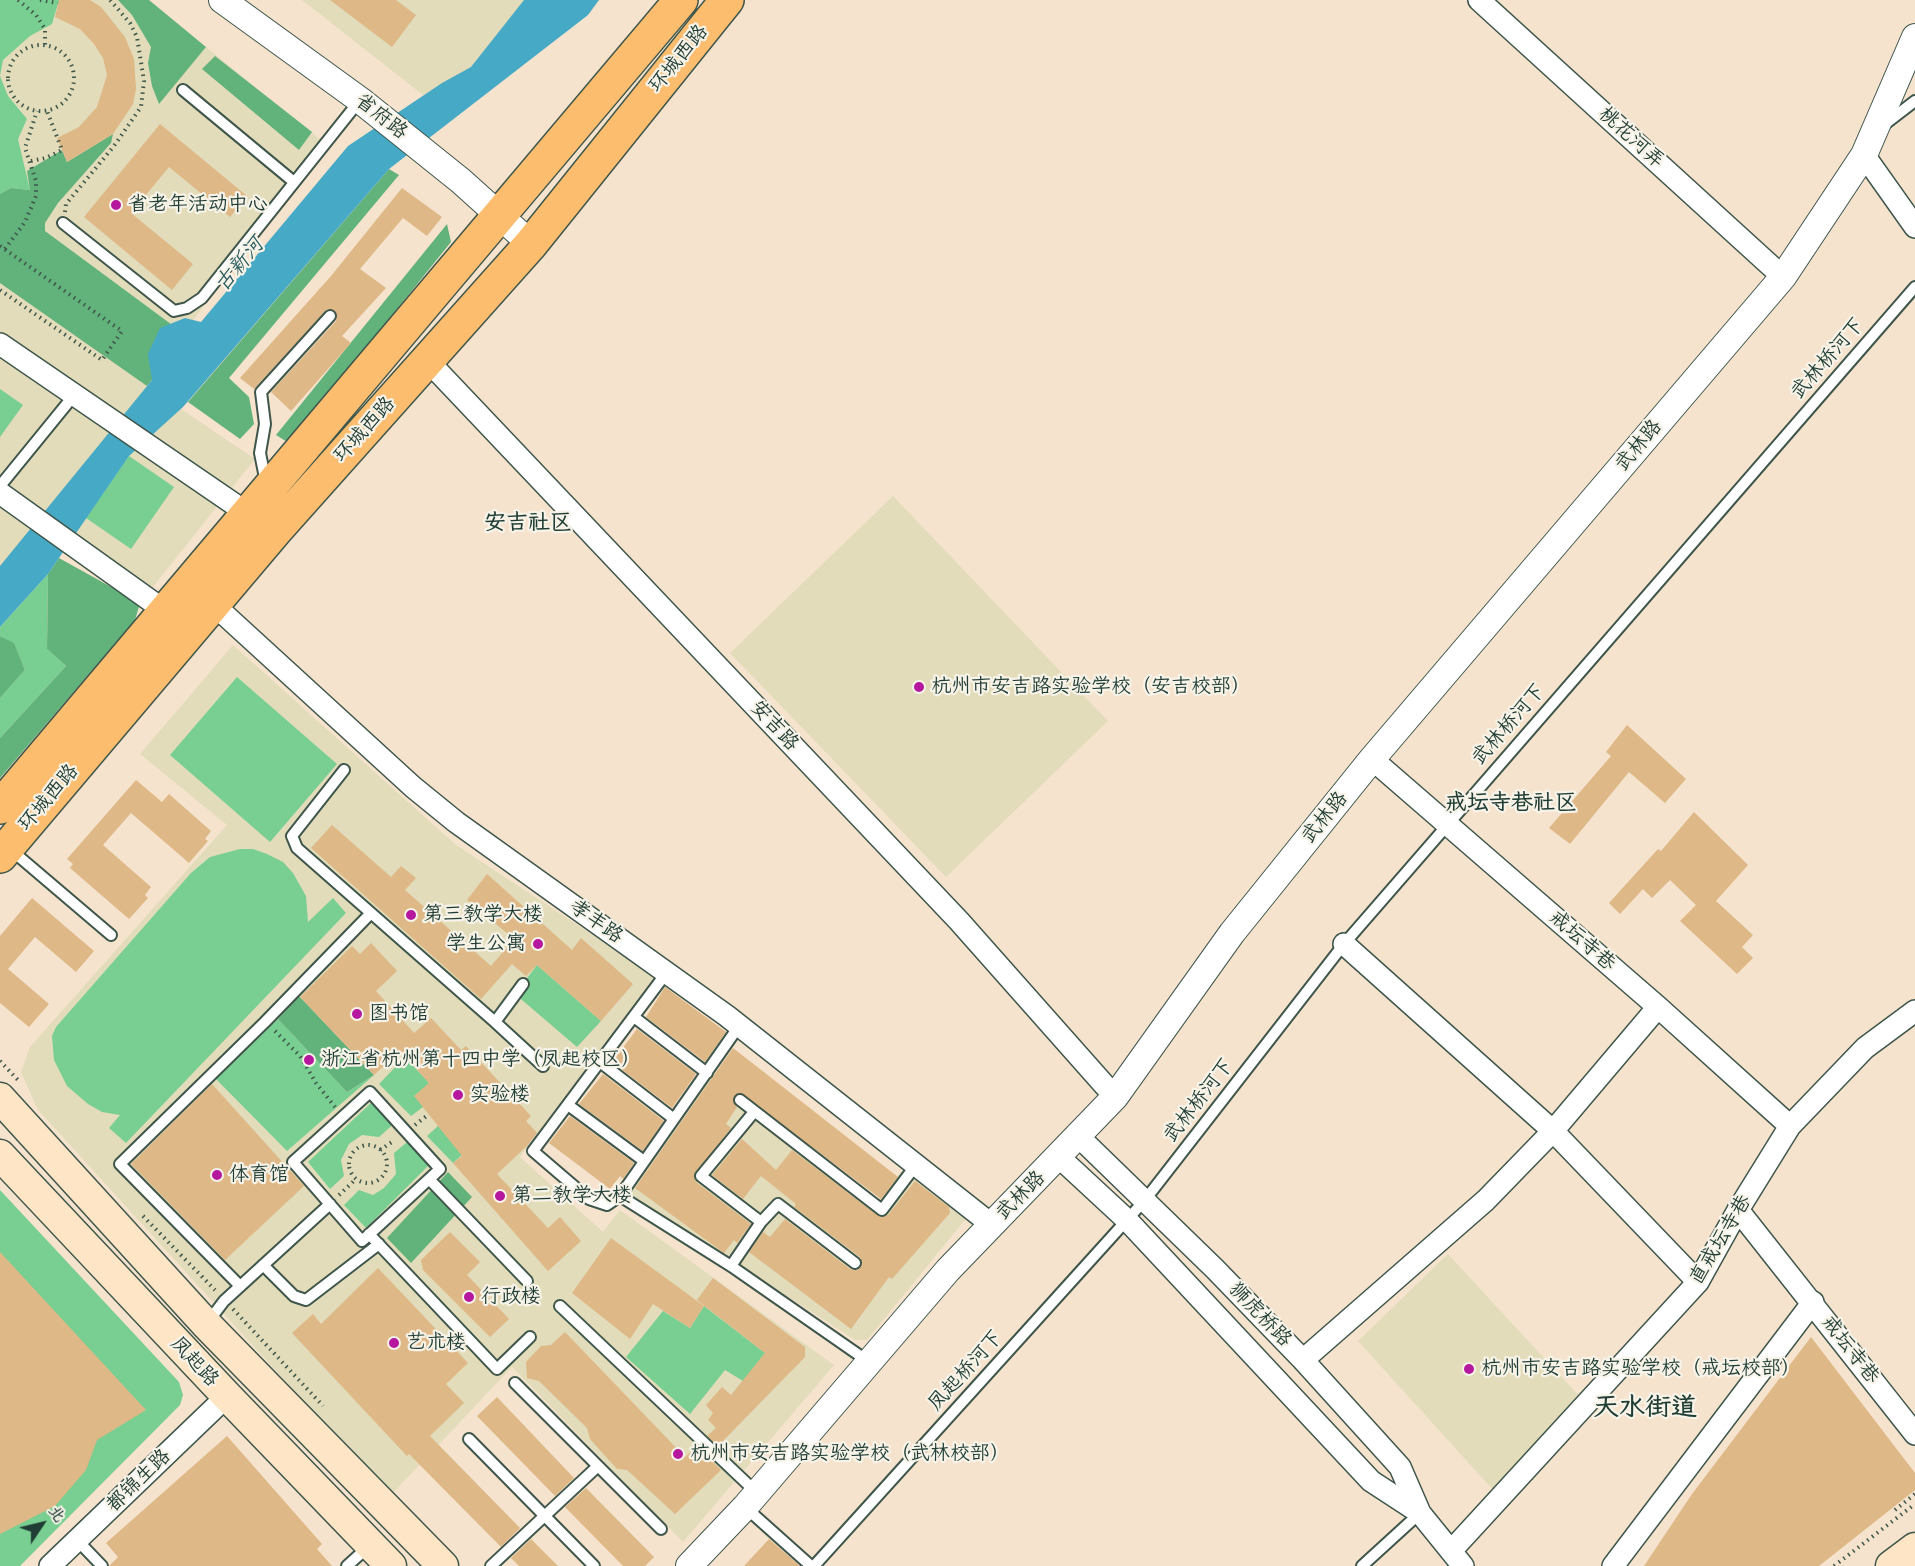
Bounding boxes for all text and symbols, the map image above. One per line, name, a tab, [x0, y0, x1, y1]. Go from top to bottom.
street label: 环城西路	[645, 20, 713, 98]
street label: 省府路	[350, 89, 412, 145]
street label: 桃花河弄	[1593, 102, 1669, 174]
place label: 省老年活动中心	[128, 193, 268, 217]
marker: 省老年活动中心	[109, 198, 123, 212]
water label: 古新河	[210, 233, 270, 297]
street label: 武林桥河下	[1786, 313, 1870, 405]
street label: 环城西路	[329, 392, 401, 468]
street label: 武林路	[1611, 415, 1667, 477]
district label: 安吉社区	[484, 510, 572, 536]
place label: 杭州市安吉路实验学校（安吉校部）	[931, 675, 1251, 699]
street label: 武林桥河下	[1467, 679, 1551, 771]
marker: 杭州市安吉路实验学校（安吉校部）	[912, 680, 926, 694]
street label: 安吉路	[745, 696, 803, 756]
street label: 环城西路	[14, 760, 84, 836]
street label: 武林路	[1297, 787, 1353, 849]
district label: 戒坛寺巷社区	[1445, 790, 1577, 816]
street label: 孝丰路	[565, 895, 627, 949]
place label: 第三教学大楼	[423, 903, 543, 927]
street label: 戒坛寺巷	[1544, 906, 1620, 976]
marker: 第三教学大楼	[404, 908, 418, 922]
place label: 学生公寓	[446, 932, 526, 956]
marker: 学生公寓	[531, 937, 545, 951]
place label: 图书馆	[369, 1002, 429, 1026]
marker: 图书馆	[350, 1007, 364, 1021]
place label: 浙江省杭州第十四中学（凤起校区）	[321, 1048, 641, 1072]
marker: 浙江省杭州第十四中学（凤起校区）	[302, 1053, 316, 1067]
street label: 武林桥河下	[1159, 1054, 1239, 1148]
place label: 实验楼	[470, 1083, 530, 1107]
marker: 实验楼	[451, 1088, 465, 1102]
place label: 体育馆	[229, 1163, 289, 1187]
street label: 武林路	[991, 1166, 1051, 1226]
marker: 体育馆	[210, 1168, 224, 1182]
place label: 第二教学大楼	[512, 1184, 632, 1208]
marker: 第二教学大楼	[493, 1189, 507, 1203]
street label: 直戒坛寺巷	[1685, 1191, 1757, 1289]
street label: 狮虎桥路	[1224, 1278, 1296, 1352]
place label: 行政楼	[481, 1285, 541, 1309]
marker: 行政楼	[462, 1290, 476, 1304]
street label: 戒坛寺巷	[1816, 1311, 1884, 1389]
street label: 凤起桥河下	[924, 1326, 1008, 1416]
place label: 艺术楼	[406, 1331, 466, 1355]
street label: 凤起路	[165, 1332, 223, 1392]
marker: 艺术楼	[387, 1336, 401, 1350]
place label: 杭州市安吉路实验学校（戒坛校部）	[1481, 1357, 1801, 1381]
marker: 杭州市安吉路实验学校（戒坛校部）	[1462, 1362, 1476, 1376]
district label: 天水街道	[1593, 1392, 1697, 1424]
place label: 杭州市安吉路实验学校（武林校部）	[690, 1442, 1010, 1466]
street label: 都锦生路	[102, 1445, 176, 1517]
marker: 杭州市安吉路实验学校（武林校部）	[671, 1447, 685, 1461]
north arrow	[12, 1494, 72, 1554]
text: 北	[41, 1499, 74, 1528]

